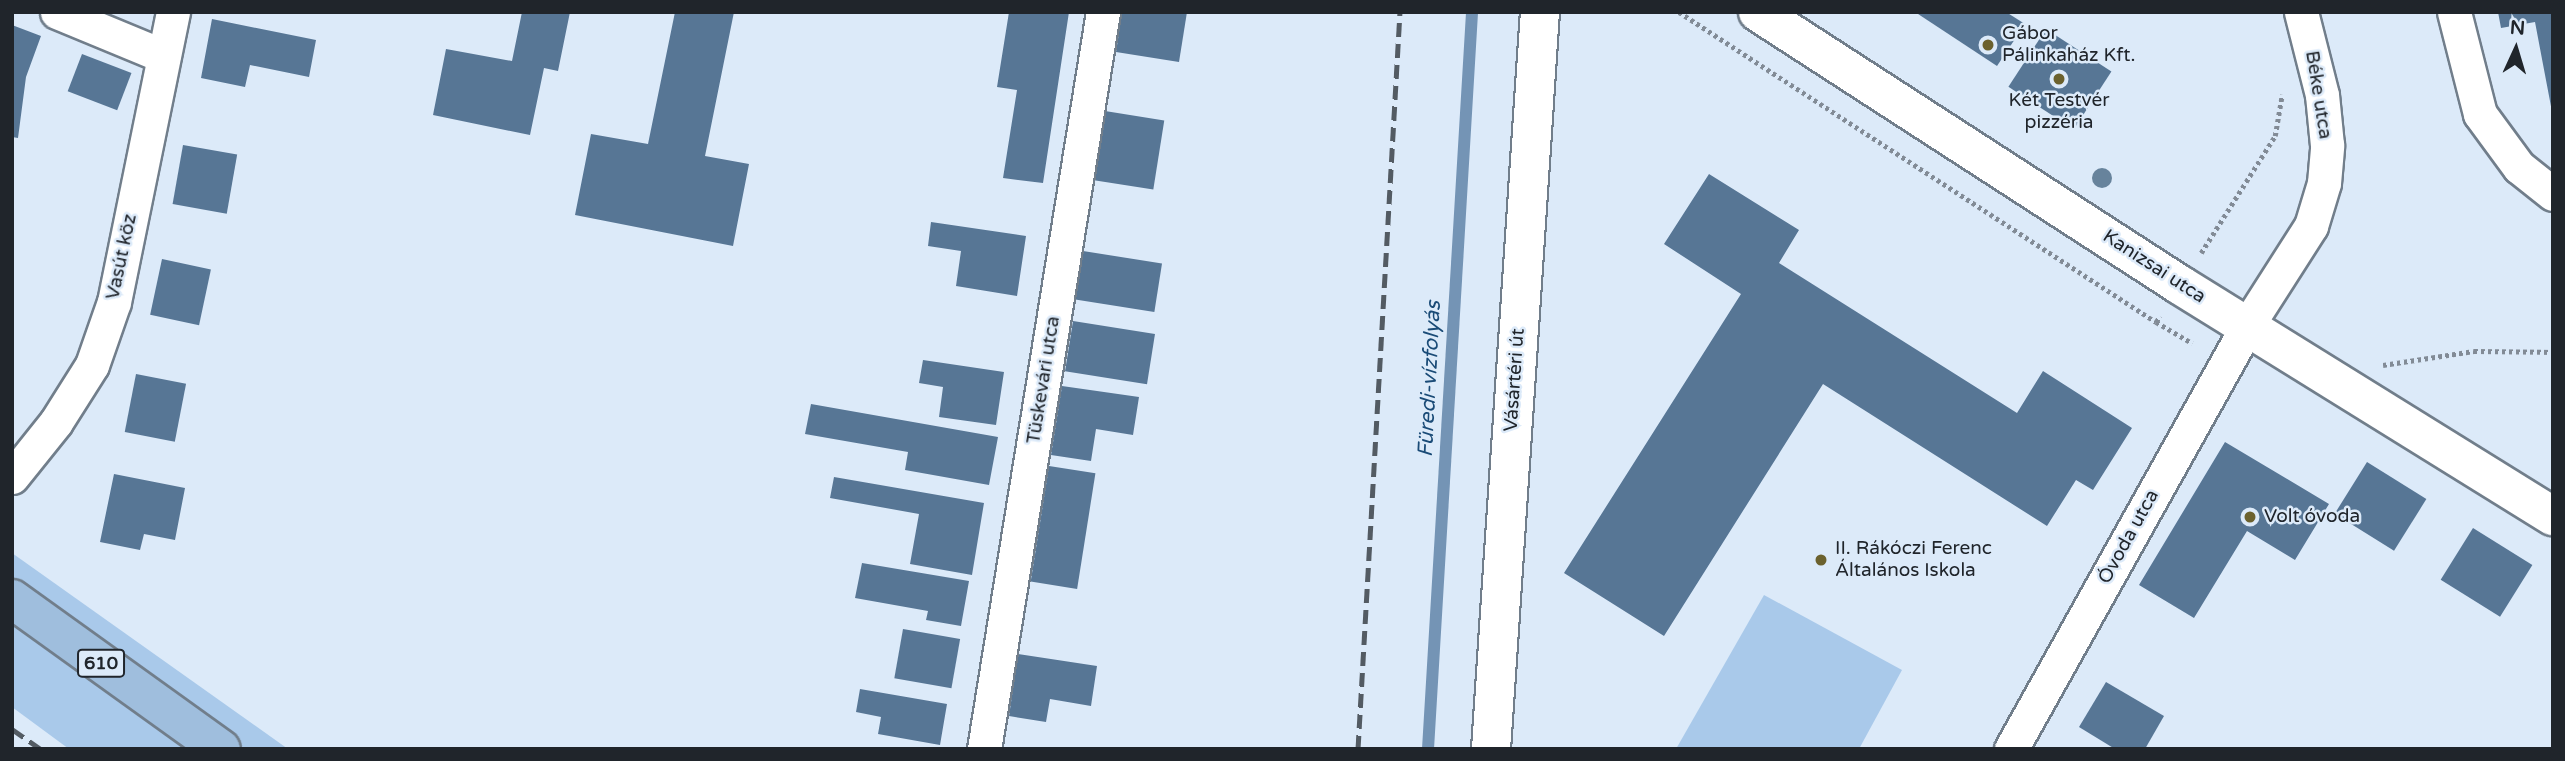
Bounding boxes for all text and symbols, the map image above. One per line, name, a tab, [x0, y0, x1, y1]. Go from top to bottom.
north arrow	[2481, 14, 2551, 84]
text: N	[2509, 17, 2526, 40]
place label: Gábor Pálinkaház Kft.	[2002, 23, 2135, 67]
marker: Gábor Pálinkaház Kft.	[1980, 37, 1996, 53]
street label: Béke utca	[2300, 49, 2336, 141]
marker: Két Testvér pizzéria	[2051, 71, 2067, 87]
place label: Két Testvér pizzéria	[2009, 90, 2109, 134]
street label: Vasút köz	[102, 212, 142, 302]
street label: Kanizsai utca	[2098, 225, 2210, 309]
water label: Füredi-vízfolyás	[1413, 300, 1447, 458]
street label: Tüskevári utca	[1023, 314, 1065, 446]
street label: Vásártéri út	[1500, 328, 1530, 432]
street label: Óvoda utca	[2094, 486, 2164, 588]
place label: Volt óvoda	[2264, 506, 2360, 528]
marker: Volt óvoda	[2242, 509, 2258, 525]
place label: II. Rákóczi Ferenc Általános Iskola	[1835, 538, 1992, 582]
marker: II. Rákóczi Ferenc Általános Iskola	[1813, 552, 1829, 568]
road number: 610	[76, 648, 126, 678]

